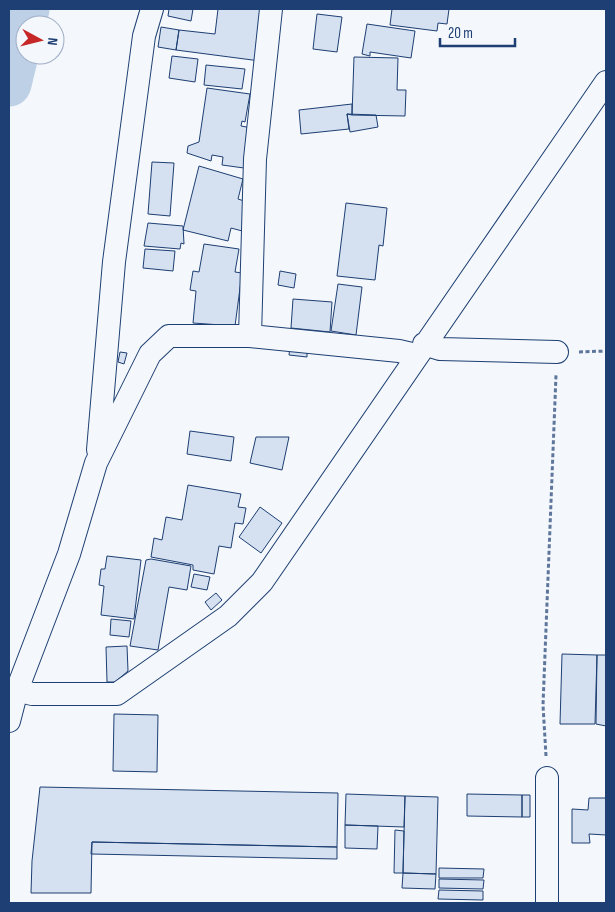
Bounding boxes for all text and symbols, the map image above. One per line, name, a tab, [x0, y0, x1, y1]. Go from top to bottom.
north arrow	[15, 15, 65, 65]
scale bar	[440, 15, 515, 47]
text: 20 m	[448, 24, 473, 43]
text: N	[44, 37, 61, 46]

